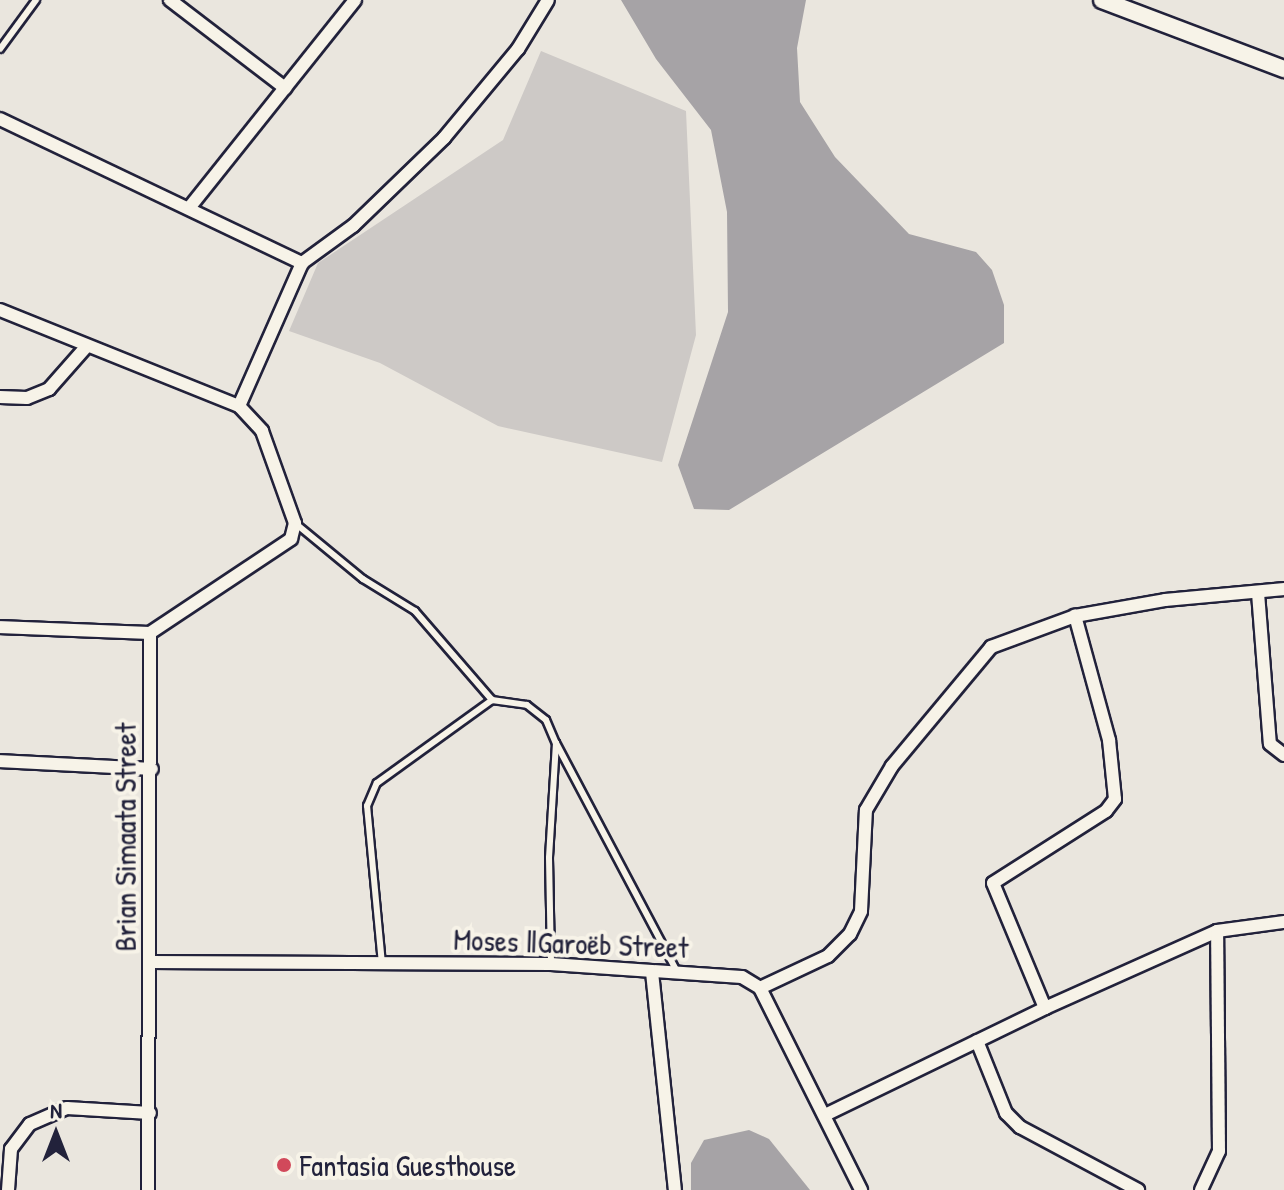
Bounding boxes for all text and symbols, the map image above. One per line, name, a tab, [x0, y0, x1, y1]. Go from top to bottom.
street label: Brian Simaata Street	[107, 723, 143, 951]
street label: Moses ǁGaroëb Street	[453, 921, 689, 965]
north arrow	[16, 1094, 96, 1174]
text: N	[50, 1095, 62, 1125]
place label: Fantasia Guesthouse	[300, 1147, 516, 1183]
marker: Fantasia Guesthouse	[275, 1156, 293, 1174]

